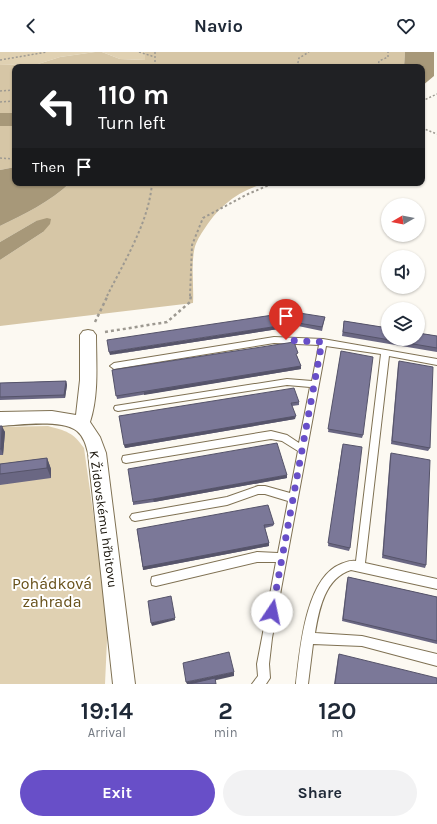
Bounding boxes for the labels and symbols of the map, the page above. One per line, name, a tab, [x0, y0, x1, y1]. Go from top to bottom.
north arrow	[381, 198, 425, 242]
pin	[269, 299, 303, 340]
street label: K Židovskému hřbitovu	[86, 449, 122, 589]
park label: Pohádková zahrada	[12, 574, 92, 611]
position arrow	[251, 591, 293, 633]

